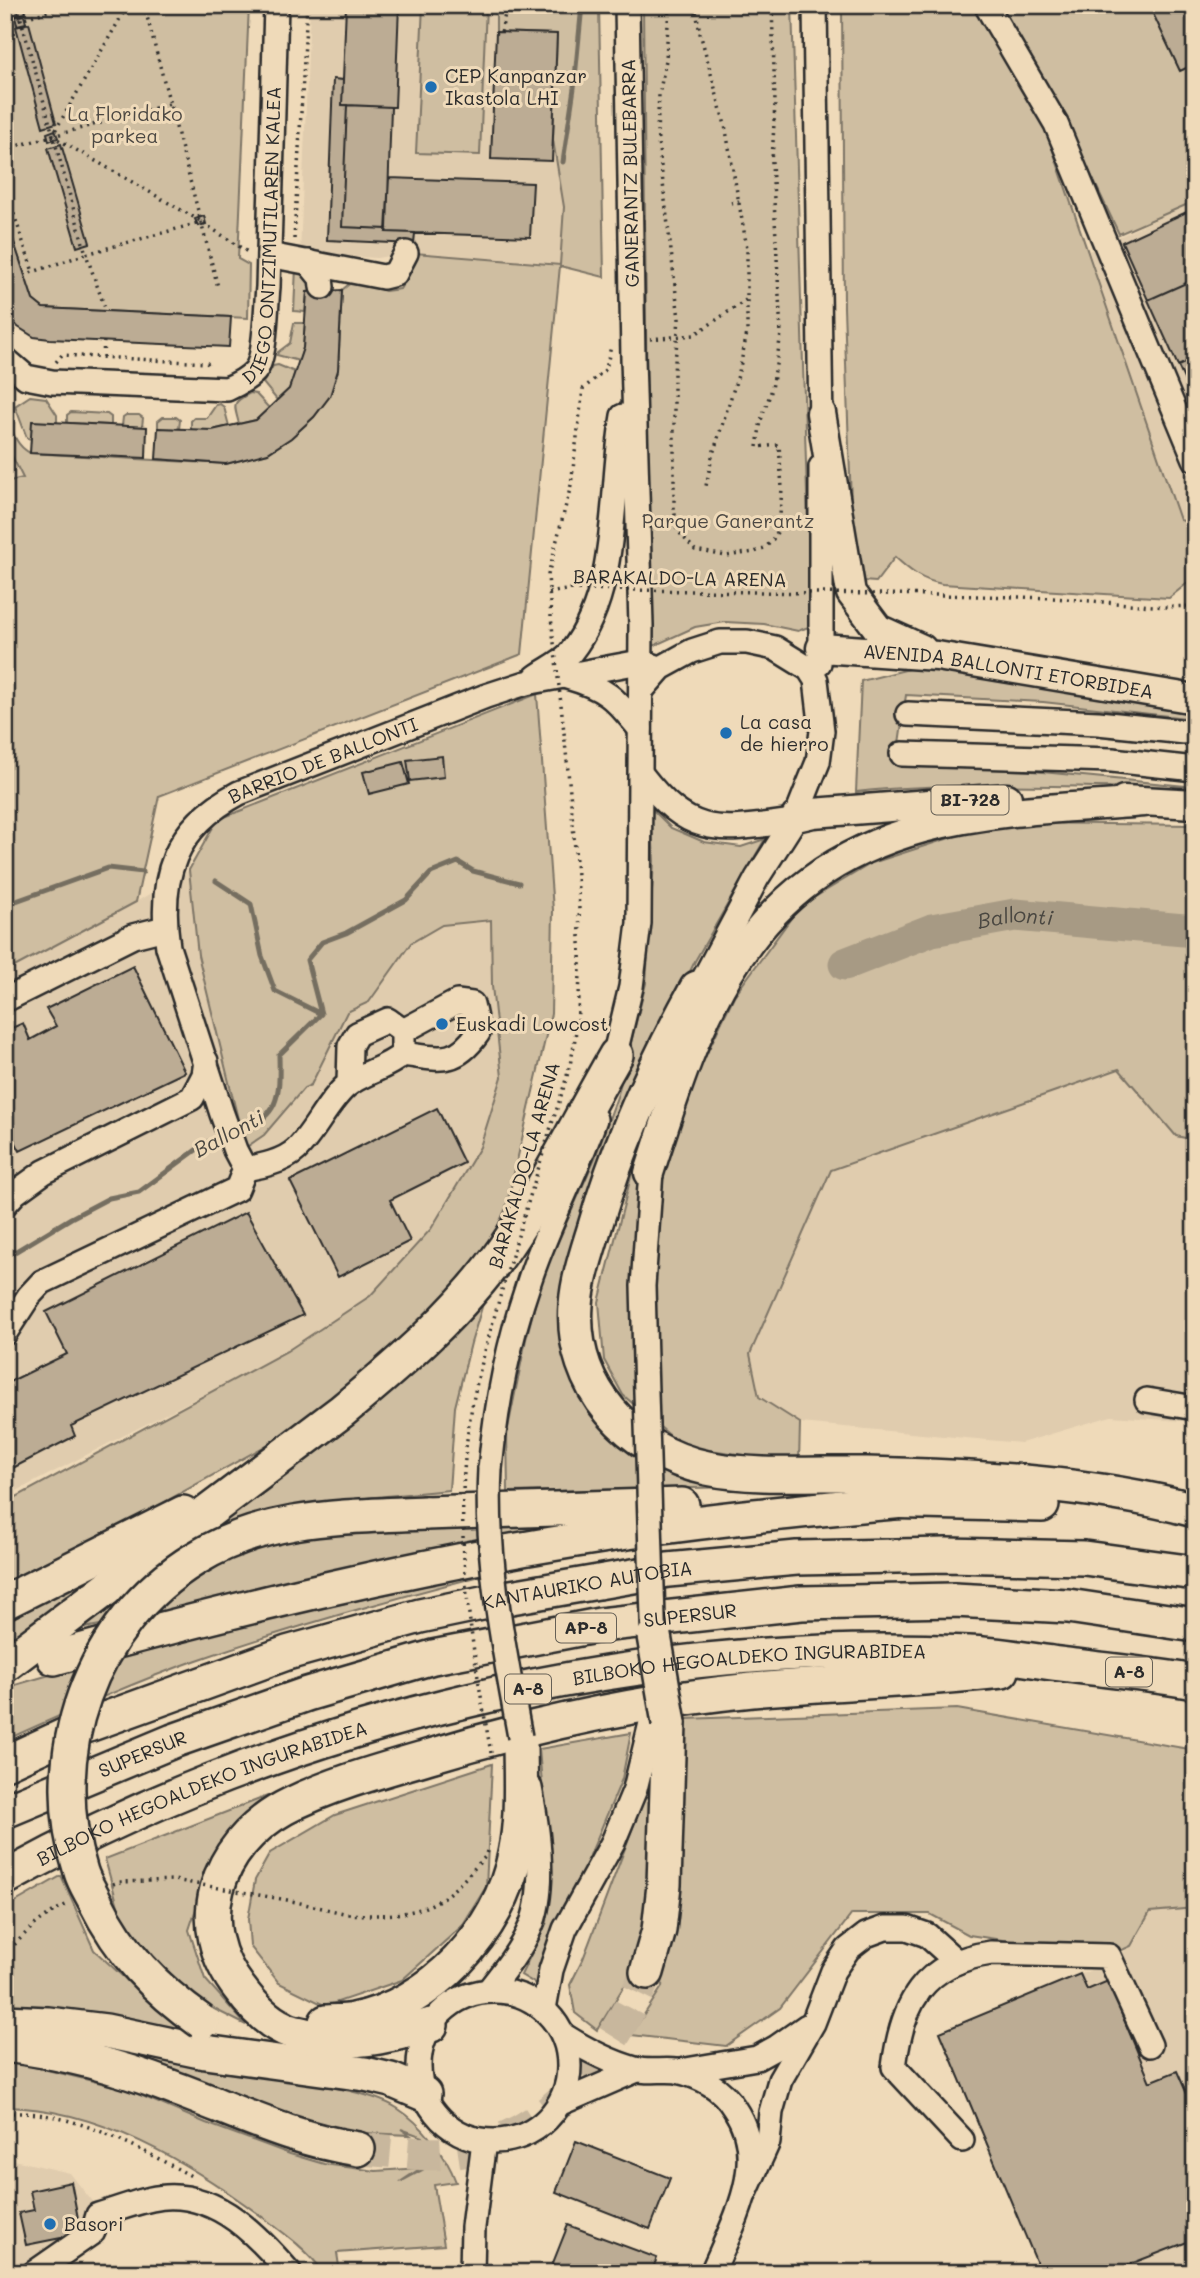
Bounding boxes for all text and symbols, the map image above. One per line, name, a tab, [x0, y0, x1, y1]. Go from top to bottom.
street label: GANERANTZ BULEBARRA	[615, 58, 644, 288]
place label: CEP Kanpanzar Ikastola LHI	[445, 63, 587, 110]
marker: CEP Kanpanzar Ikastola LHI	[423, 79, 439, 95]
street label: DIEGO ONTZIMUTILAREN KALEA	[236, 86, 286, 390]
park label: La Floridako parkea	[67, 101, 183, 148]
park label: Parque Ganerantz	[642, 508, 814, 533]
street label: BARAKALDO-LA ARENA	[573, 563, 787, 592]
street label: AVENIDA BALLONTI ETORBIDEA	[862, 638, 1155, 704]
place label: La casa de hierro	[740, 709, 829, 756]
street label: BARRIO DE BALLONTI	[223, 711, 421, 809]
marker: La casa de hierro	[718, 725, 734, 741]
road number: BI-728	[932, 786, 1009, 814]
water label: Ballonti	[975, 900, 1055, 934]
place label: Euskadi Lowcost	[456, 1011, 608, 1036]
marker: Euskadi Lowcost	[434, 1016, 450, 1032]
street label: BARAKALDO-LA ARENA	[482, 1059, 565, 1271]
water label: Ballonti	[188, 1103, 269, 1163]
street label: KANTAURIKO AUTOBIA	[479, 1555, 693, 1615]
street label: SUPERSUR	[642, 1597, 738, 1632]
road number: AP-8	[556, 1614, 616, 1643]
street label: BILBOKO HEGOALDEKO INGURABIDEA	[571, 1638, 926, 1691]
road number: A-8	[1106, 1658, 1152, 1686]
road number: A-8	[505, 1674, 551, 1704]
street label: BILBOKO HEGOALDEKO INGURABIDEA	[32, 1715, 370, 1871]
street label: SUPERSUR	[94, 1724, 190, 1783]
place label: Basori	[64, 2211, 124, 2236]
marker: Basori	[42, 2216, 58, 2232]

